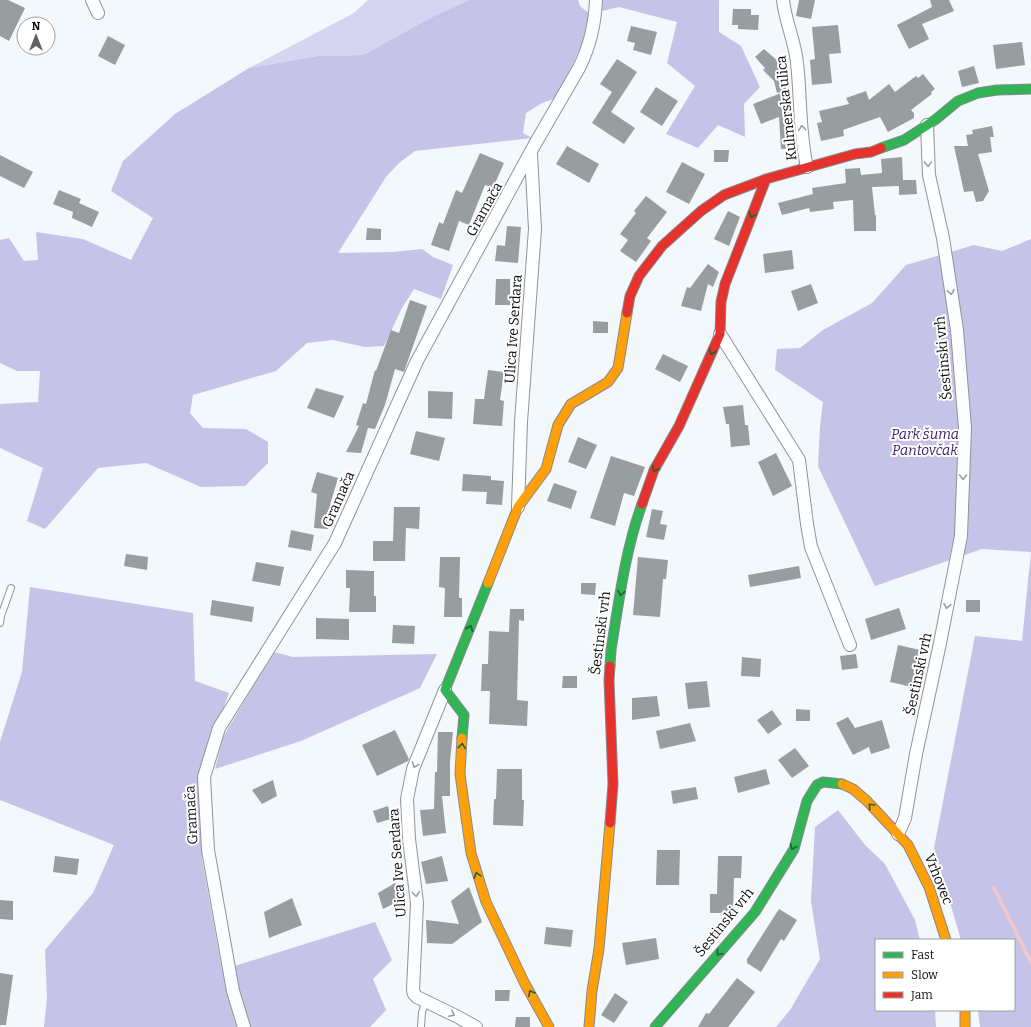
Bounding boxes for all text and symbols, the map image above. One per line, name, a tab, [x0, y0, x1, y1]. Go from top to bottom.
north arrow	[16, 16, 56, 56]
text: N	[32, 20, 41, 33]
street label: Kulmerska ulica	[773, 54, 800, 161]
one-way arrow	[797, 125, 806, 131]
one-way arrow	[924, 161, 932, 167]
street label: Gramača	[463, 179, 506, 239]
one-way arrow	[749, 211, 757, 218]
street label: Ulica Ive Serdara	[501, 274, 526, 384]
one-way arrow	[946, 289, 955, 295]
street label: Šestinski vrh	[930, 315, 956, 401]
one-way arrow	[708, 348, 716, 355]
park label: Park šuma Pantovčak	[891, 426, 959, 459]
one-way arrow	[652, 464, 660, 472]
street label: Gramača	[319, 468, 358, 530]
one-way arrow	[959, 474, 967, 480]
street label: Šestinski vrh	[586, 590, 614, 676]
one-way arrow	[617, 590, 625, 597]
one-way arrow	[943, 602, 952, 609]
one-way arrow	[465, 624, 473, 632]
street label: Šestinski vrh	[900, 631, 936, 717]
one-way arrow	[457, 743, 466, 749]
one-way arrow	[411, 761, 419, 768]
street label: Gramača	[181, 785, 202, 845]
one-way arrow	[868, 803, 876, 811]
street label: Ulica Ive Serdara	[385, 808, 410, 918]
one-way arrow	[790, 844, 798, 851]
street label: Vrhovec	[921, 851, 956, 907]
one-way arrow	[473, 871, 482, 878]
street label: Šestinski vrh	[691, 883, 758, 960]
one-way arrow	[411, 891, 420, 897]
legend	[875, 939, 1015, 1011]
text: Fast	[911, 948, 935, 962]
one-way arrow	[716, 949, 723, 956]
text: Slow	[911, 968, 938, 982]
text: Jam	[910, 988, 933, 1002]
one-way arrow	[528, 990, 535, 997]
one-way arrow	[448, 1009, 456, 1017]

